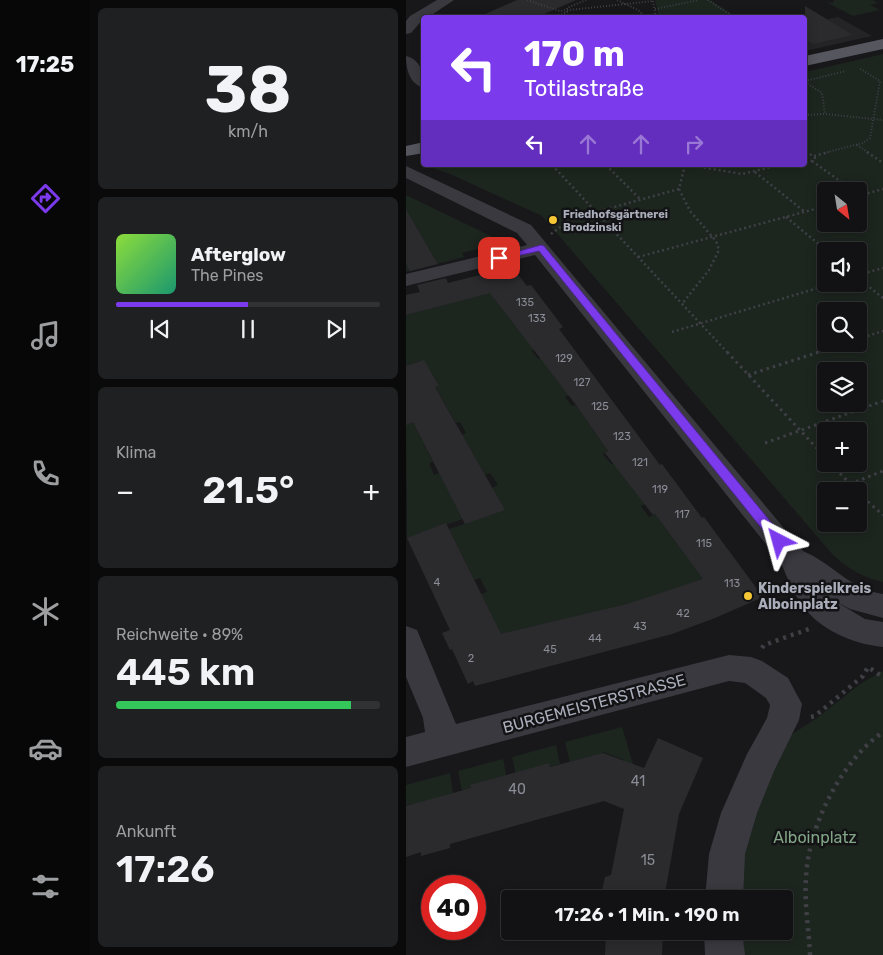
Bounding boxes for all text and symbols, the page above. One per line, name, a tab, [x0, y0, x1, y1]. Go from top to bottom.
text: 170 m	[524, 33, 625, 75]
icon: left	[441, 35, 506, 100]
text: 17:25	[16, 51, 74, 78]
text: 38	[205, 51, 291, 128]
text: Totilastraße	[524, 75, 644, 102]
text: km/h	[228, 122, 268, 141]
icon: left	[521, 130, 549, 158]
icon: ahead	[574, 130, 602, 158]
icon: ahead	[627, 130, 655, 158]
icon: right	[680, 130, 708, 158]
icon: directions	[28, 181, 63, 216]
north arrow	[817, 182, 867, 232]
map controls	[817, 182, 867, 532]
place label: Friedhofsgärtnerei Brodzinski	[563, 208, 668, 234]
marker: Friedhofsgärtnerei Brodzinski	[547, 214, 559, 226]
pin	[478, 237, 520, 279]
button: sound	[817, 242, 867, 292]
text: Afterglow	[191, 243, 286, 266]
icon: arrive	[485, 244, 513, 272]
text: The Pines	[191, 266, 264, 285]
house number: 135	[516, 296, 534, 309]
button: search	[817, 302, 867, 352]
house number: 133	[528, 312, 546, 325]
icon: previous	[146, 315, 174, 343]
icon: pause	[234, 315, 262, 343]
icon: next	[322, 315, 350, 343]
icon: music	[28, 318, 63, 353]
house number: 129	[555, 352, 573, 365]
button: layers	[817, 362, 867, 412]
house number: 127	[574, 376, 591, 389]
house number: 125	[591, 400, 609, 413]
button: +	[817, 422, 867, 472]
house number: 123	[613, 430, 631, 443]
text: Klima	[116, 443, 156, 462]
icon: phone	[28, 456, 63, 491]
house number: 121	[632, 456, 648, 469]
text: 21.5°	[202, 467, 294, 513]
text: −	[116, 475, 134, 508]
text: +	[363, 475, 380, 508]
button: −	[817, 482, 867, 532]
house number: 119	[652, 483, 668, 496]
house number: 117	[674, 508, 690, 521]
position arrow	[752, 514, 804, 566]
house number: 115	[696, 537, 712, 550]
house number: 4	[434, 576, 441, 589]
house number: 113	[724, 577, 740, 590]
place label: Kinderspielkreis Alboinplatz	[758, 580, 871, 613]
marker: Kinderspielkreis Alboinplatz	[742, 590, 754, 602]
icon: climate	[28, 594, 63, 629]
house number: 42	[676, 607, 690, 620]
house number: 43	[633, 620, 647, 633]
text: Reichweite · 89%	[116, 625, 243, 644]
house number: 44	[588, 632, 602, 645]
house number: 45	[543, 643, 557, 656]
text: 445 km	[116, 649, 255, 695]
house number: 2	[468, 652, 474, 665]
street label: BURGEMEISTERSTRASSE	[501, 670, 688, 737]
icon: car	[28, 731, 63, 766]
house number: 41	[631, 773, 645, 790]
house number: 40	[508, 781, 526, 798]
text: Ankunft	[116, 822, 176, 841]
park label: Alboinplatz	[773, 828, 857, 847]
text: 17:26	[116, 846, 215, 892]
house number: 15	[641, 852, 655, 869]
icon: filters	[28, 869, 63, 904]
speed limit sign: 40	[421, 875, 486, 940]
text: 17:26 · 1 Min. · 190 m	[554, 903, 740, 926]

